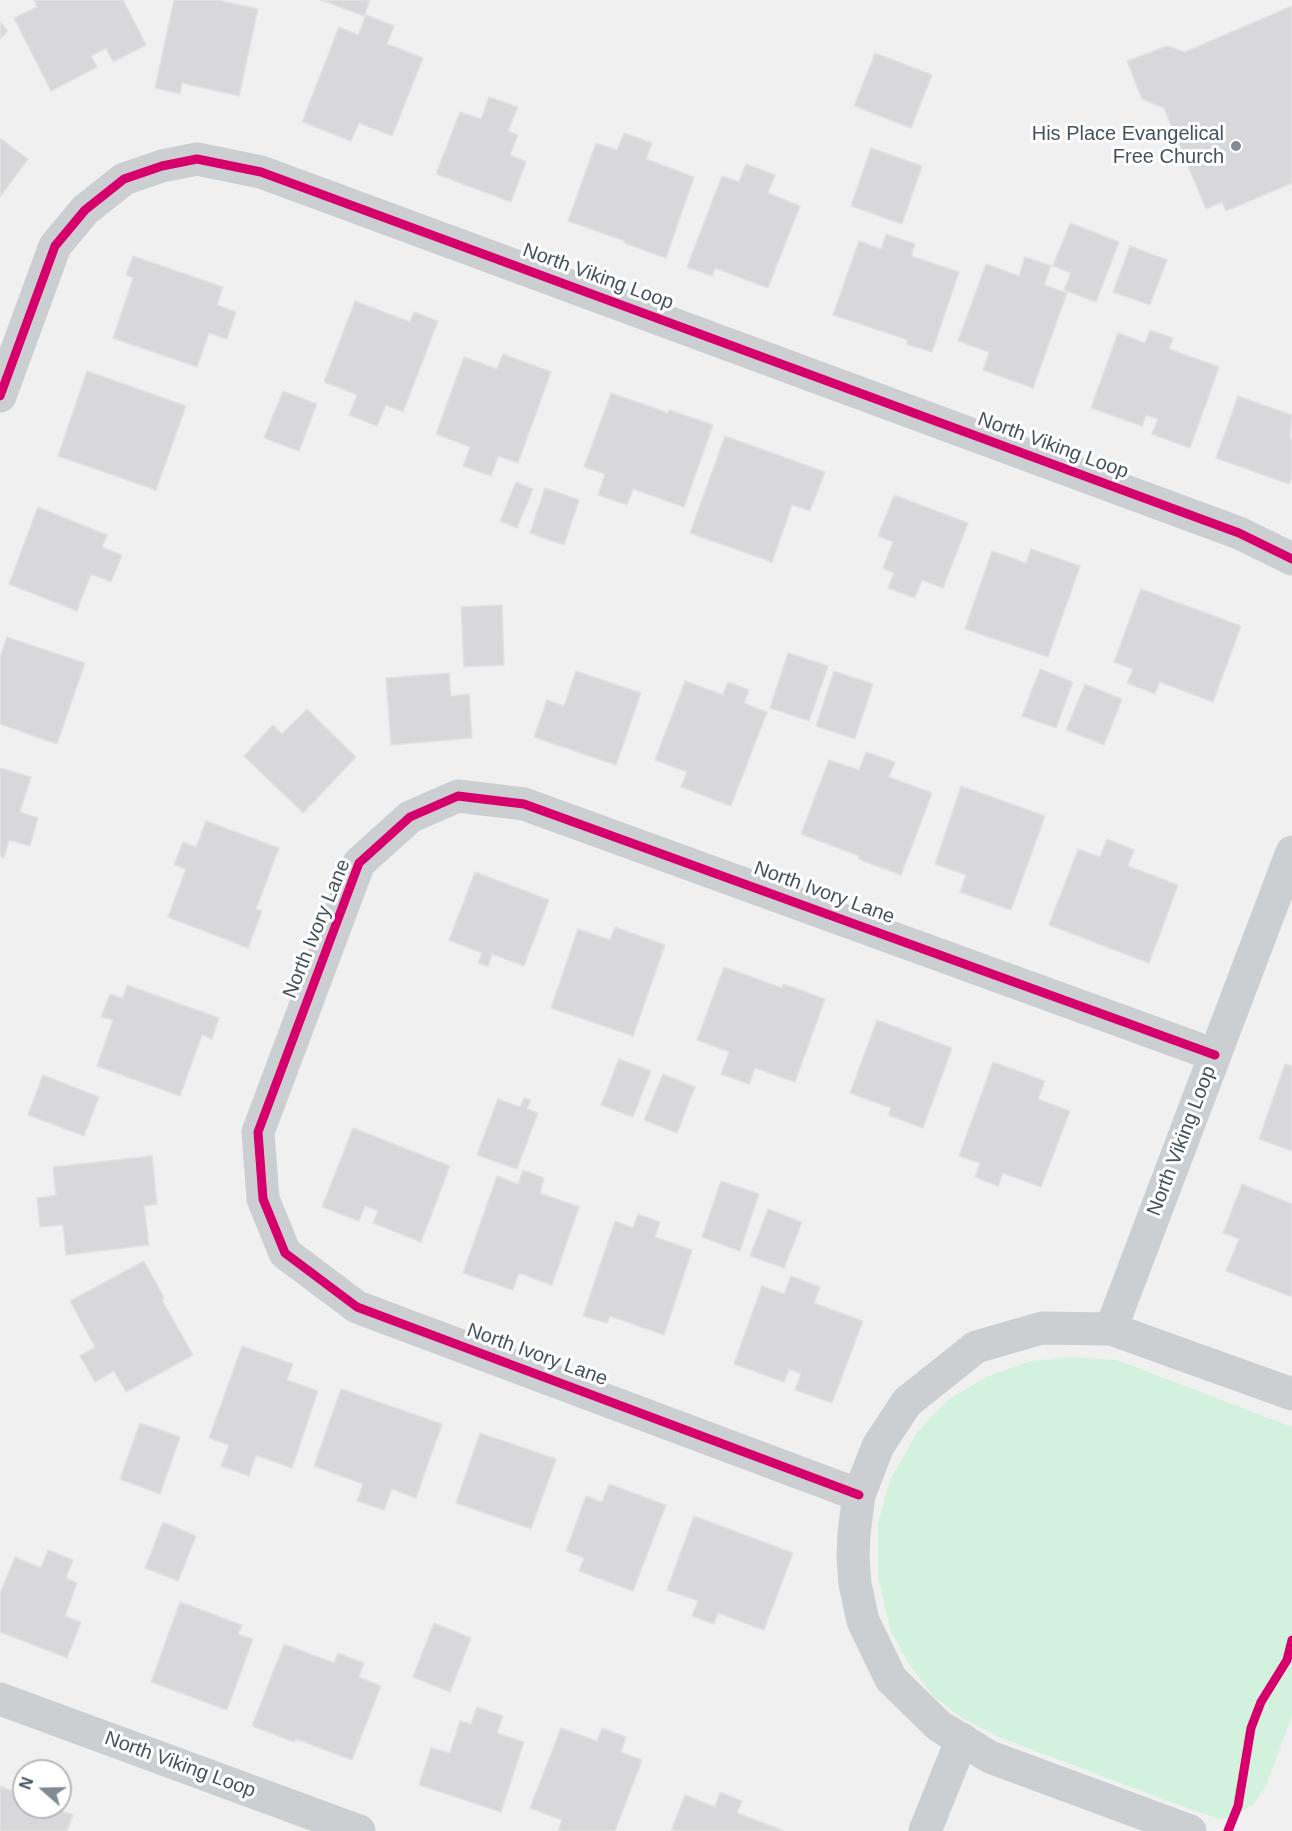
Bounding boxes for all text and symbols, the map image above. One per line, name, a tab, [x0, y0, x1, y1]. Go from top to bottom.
place label: His Place Evangelical Free Church	[1032, 122, 1224, 169]
marker: His Place Evangelical Free Church	[1229, 139, 1243, 153]
street label: North Viking Loop	[519, 239, 677, 315]
street label: North Viking Loop	[974, 408, 1132, 484]
street label: North Ivory Lane	[278, 856, 356, 1002]
street label: North Ivory Lane	[750, 856, 898, 930]
street label: North Viking Loop	[1142, 1063, 1222, 1219]
street label: North Ivory Lane	[463, 1318, 611, 1392]
street label: North Viking Loop	[101, 1727, 259, 1803]
north arrow	[12, 1759, 72, 1819]
text: N	[17, 1775, 36, 1792]

